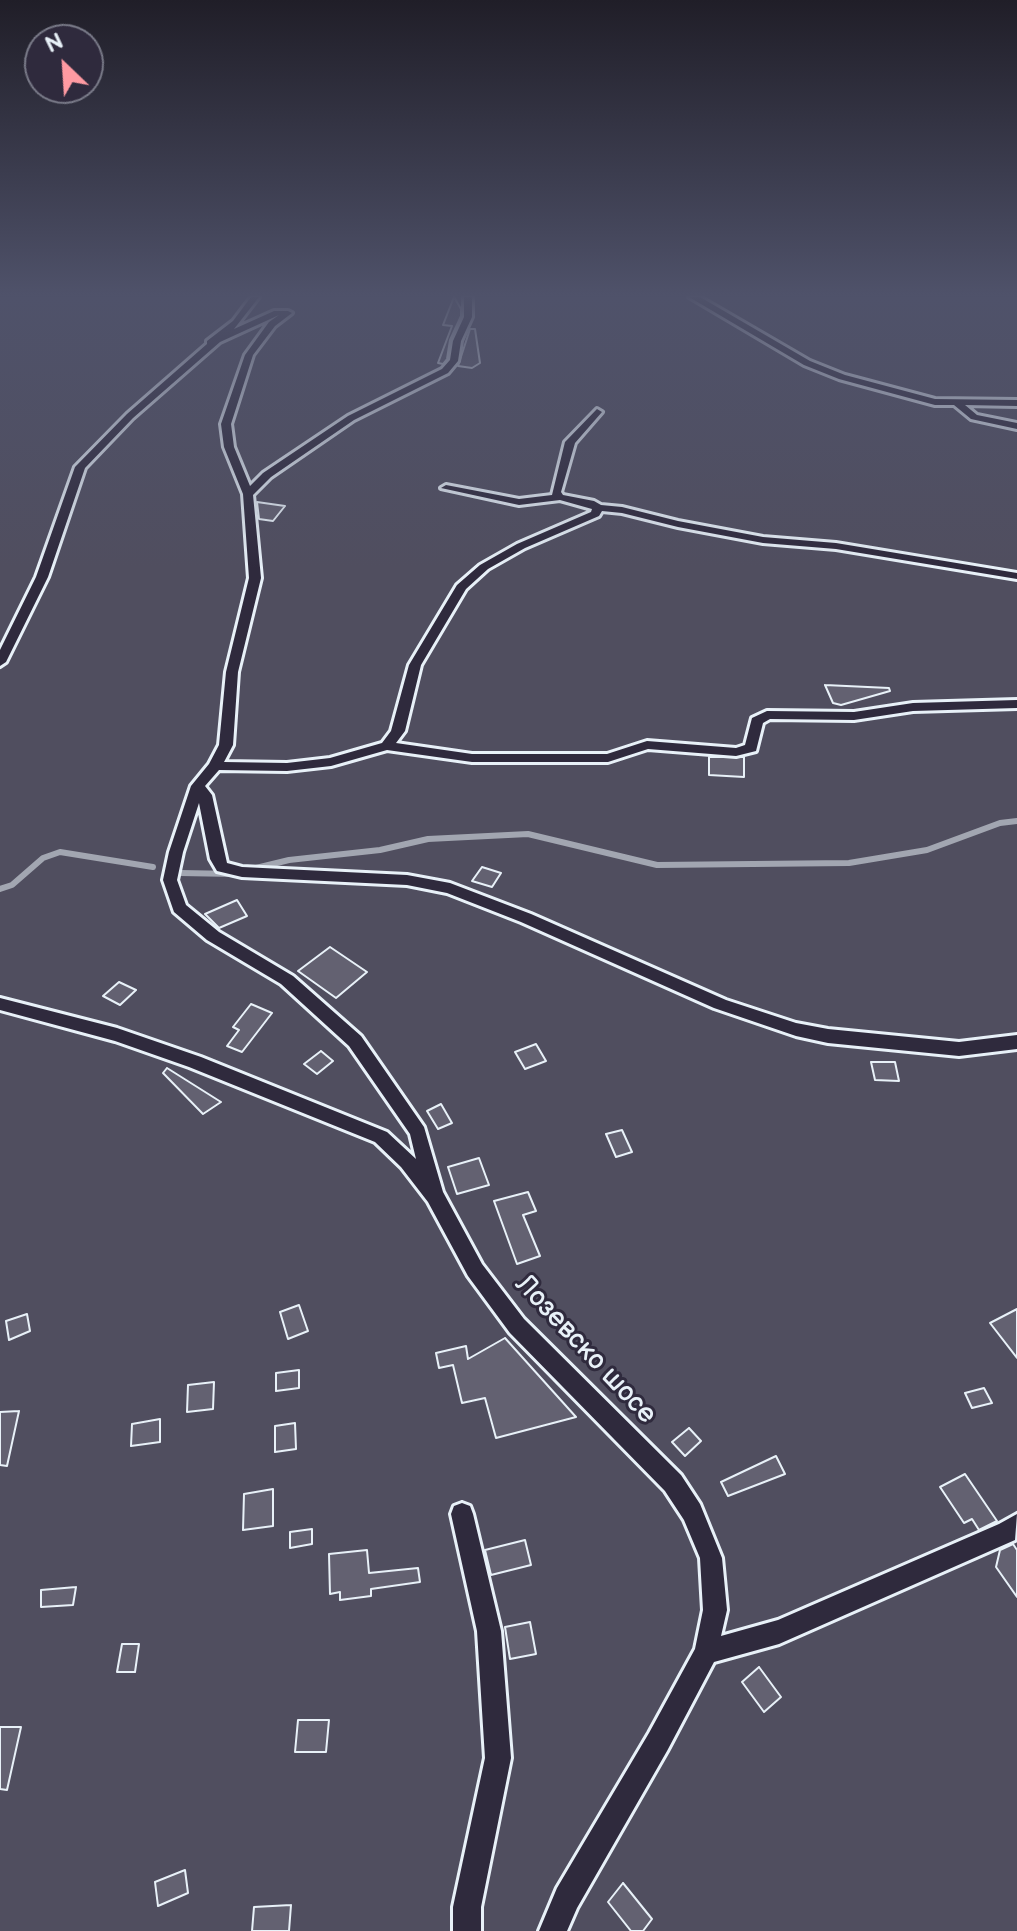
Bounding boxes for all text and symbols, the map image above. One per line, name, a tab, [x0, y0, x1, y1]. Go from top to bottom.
north arrow	[24, 24, 104, 104]
text: N	[41, 28, 68, 59]
street label: Лозевско шосе	[507, 1268, 663, 1432]

